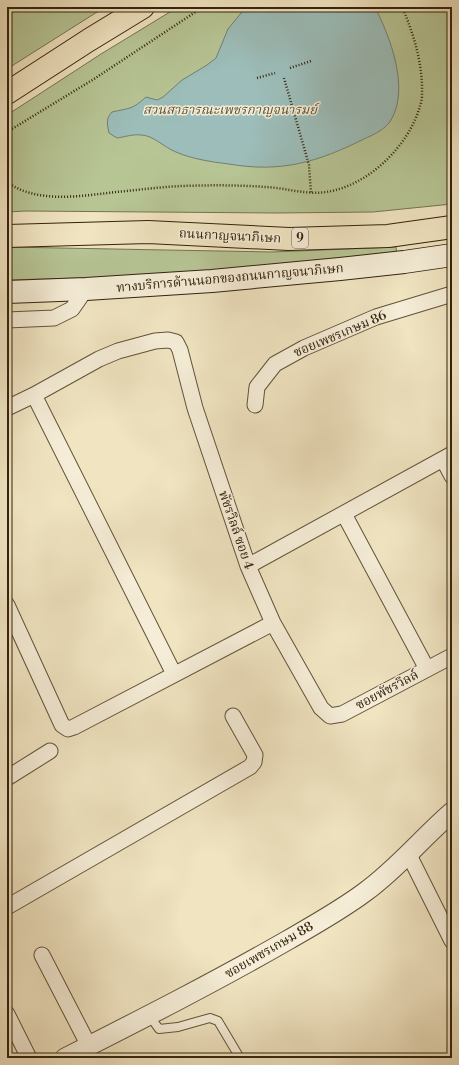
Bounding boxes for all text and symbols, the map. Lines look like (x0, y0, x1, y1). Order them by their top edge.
park label: สวนสาธารณะเพชรกาญจนารมย์ (143, 102, 320, 118)
street label: ถนนกาญจนาภิเษก (178, 225, 282, 247)
road number: 9 (292, 228, 308, 248)
street label: ทางบริการด้านนอกของถนนกาญจนาภิเษก (116, 260, 344, 296)
street label: ซอยเพชรเกษม 86 (291, 307, 389, 361)
street label: พัชรวิลล์ ซอย 4 (215, 489, 257, 572)
street label: ซอยพัชรวิลล์ (353, 667, 421, 713)
street label: ซอยเพชรเกษม 88 (222, 918, 316, 982)

